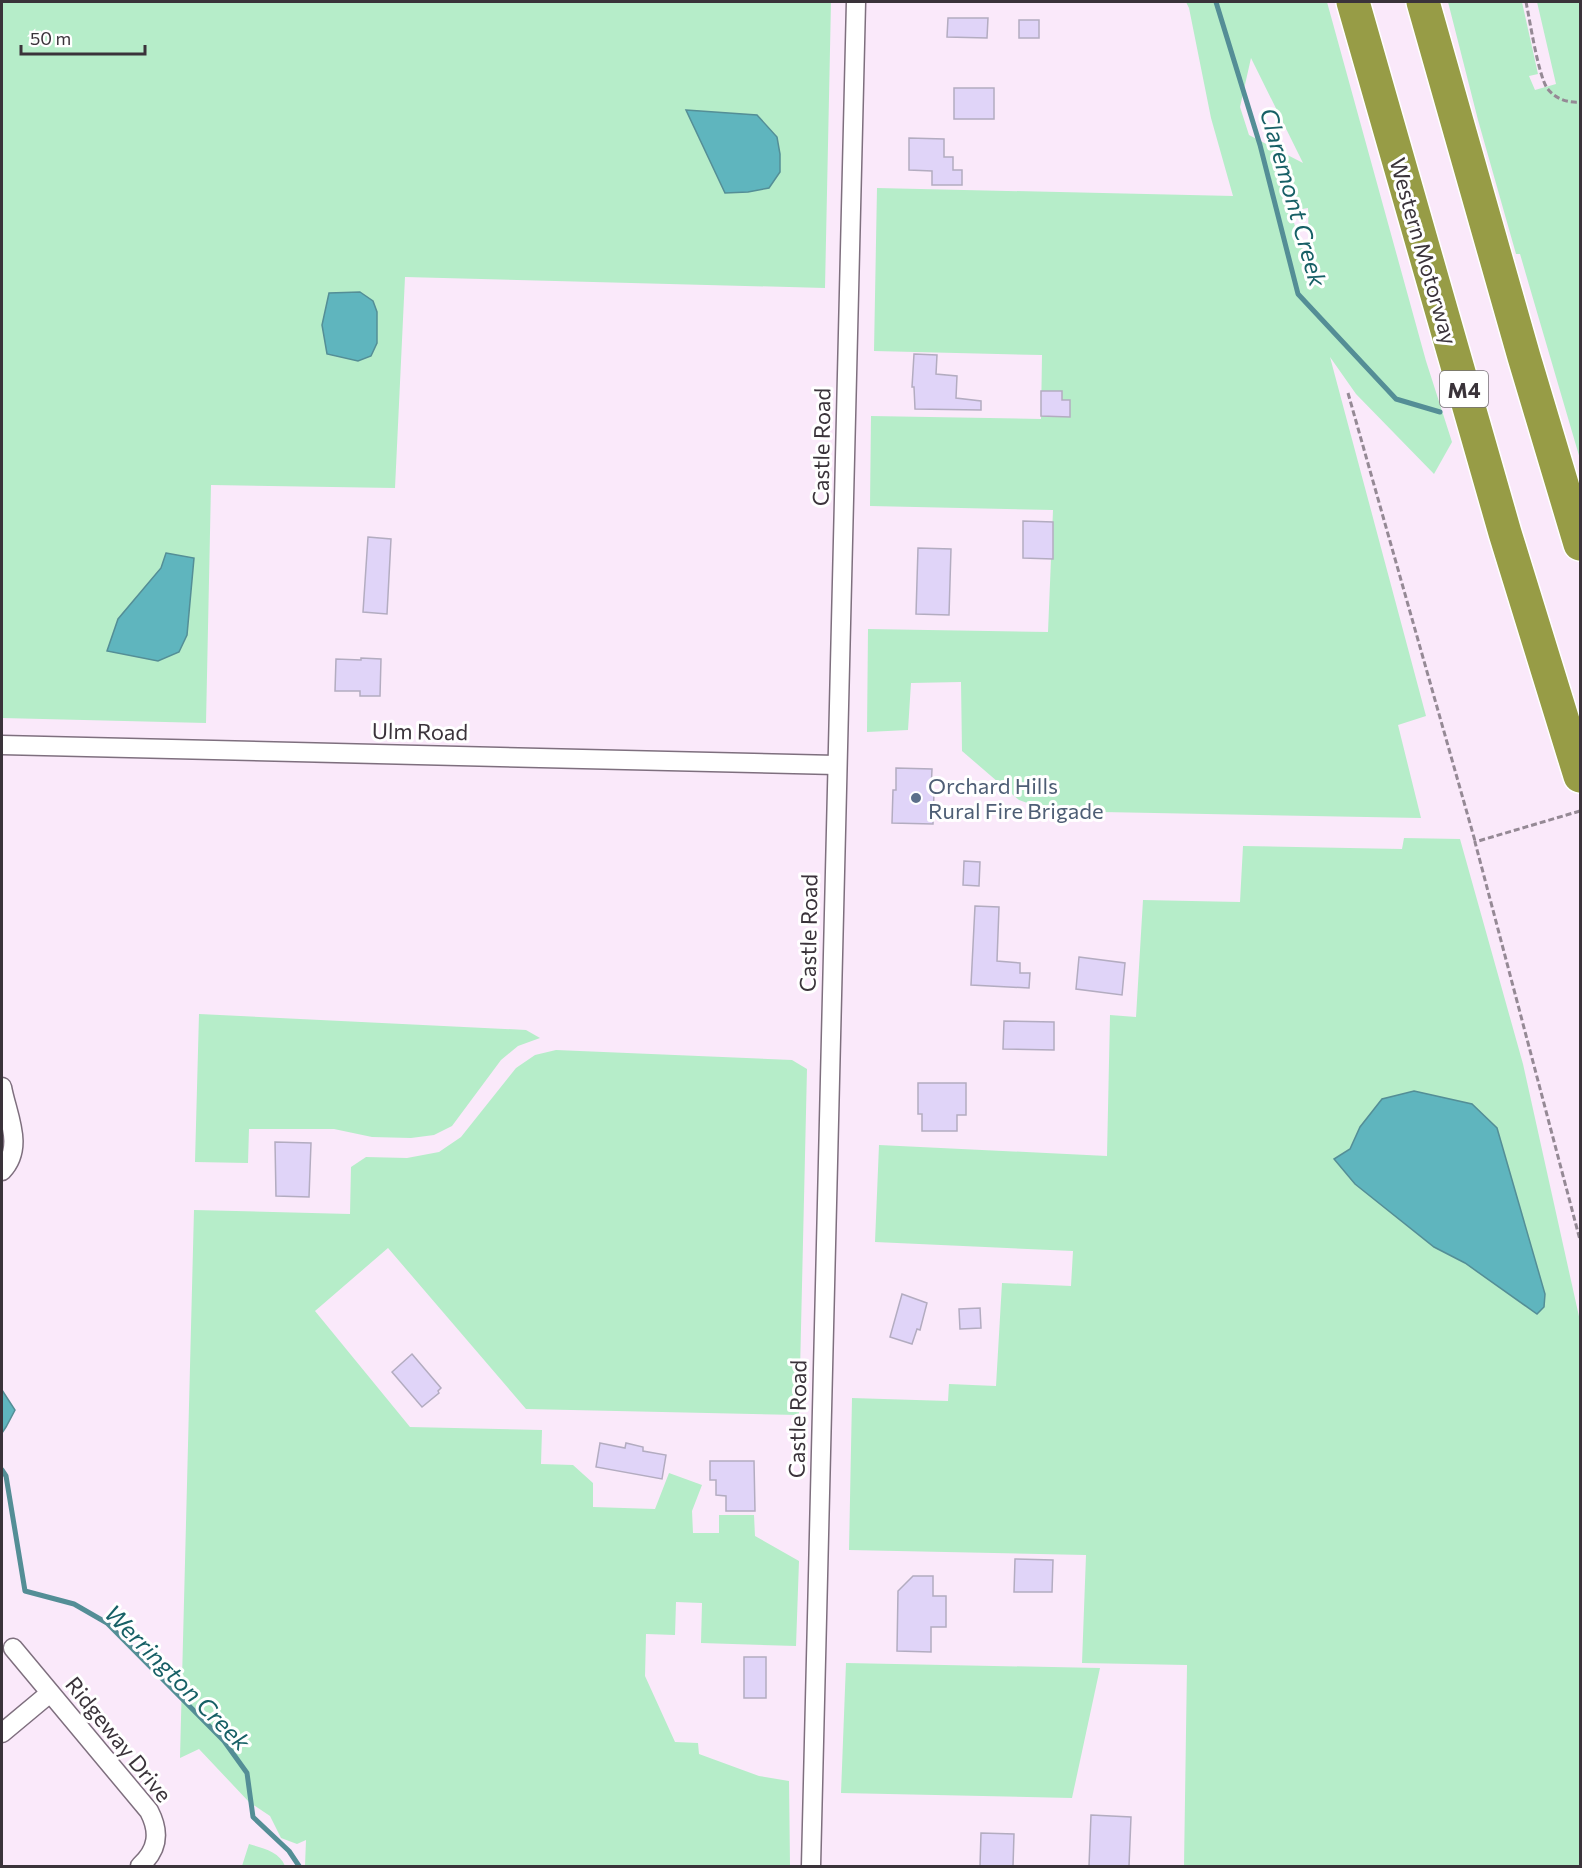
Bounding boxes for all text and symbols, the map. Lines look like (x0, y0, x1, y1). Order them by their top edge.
scale bar (21, 18, 146, 56)
text: 50 m (30, 27, 71, 49)
water label: Claremont Creek (1255, 104, 1334, 291)
street label: Western Motorway (1384, 154, 1464, 348)
road number: M4 (1440, 371, 1488, 407)
street label: Castle Road (806, 388, 836, 506)
street label: Ulm Road (372, 717, 468, 745)
place label: Orchard Hills Rural Fire Brigade (928, 772, 1104, 824)
marker: Orchard Hills Rural Fire Brigade (909, 791, 923, 805)
street label: Castle Road (793, 874, 823, 992)
street label: Castle Road (782, 1360, 812, 1478)
water label: Werrington Creek (99, 1598, 258, 1757)
street label: Ridgeway Drive (60, 1671, 178, 1807)

